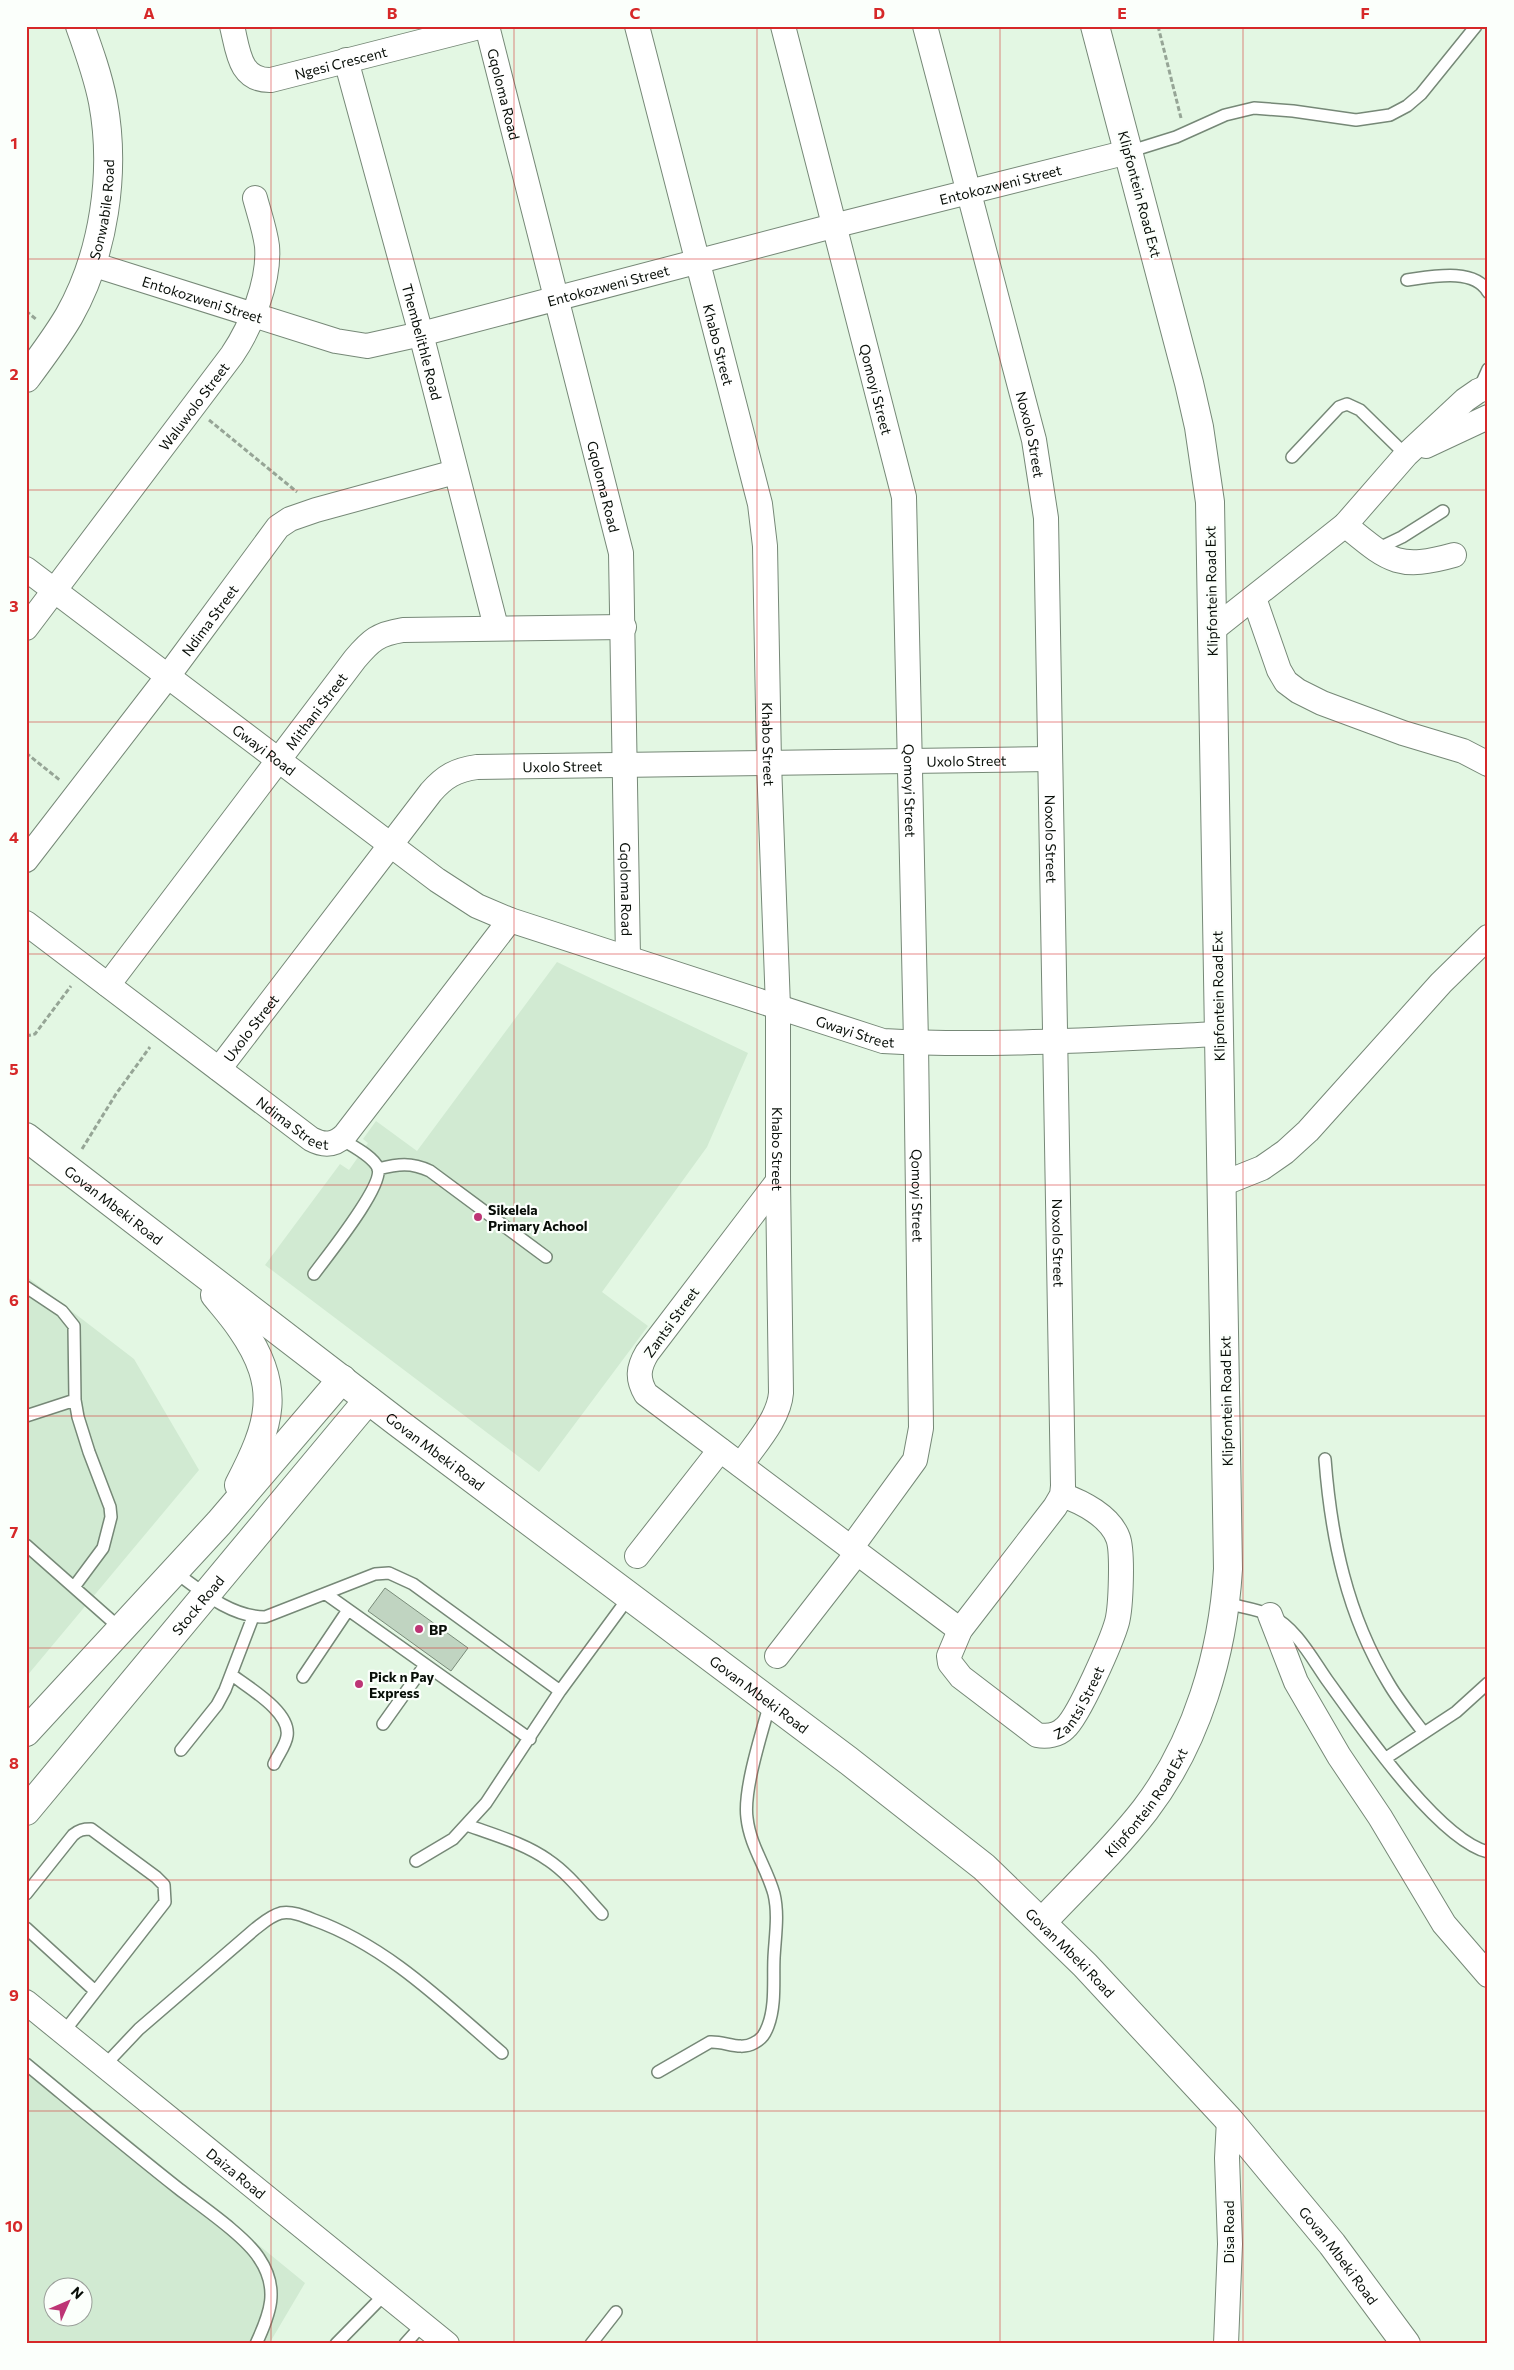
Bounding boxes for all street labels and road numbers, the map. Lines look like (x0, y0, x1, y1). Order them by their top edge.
street label: Ngesi Crescent (293, 42, 389, 82)
street label: Gqoloma Road (484, 46, 524, 141)
street label: Klipfontein Road Ext (1115, 129, 1165, 259)
street label: Sonwabile Road (85, 159, 117, 262)
street label: Entokozweni Street (937, 160, 1063, 208)
street label: Entokozweni Street (545, 261, 671, 309)
street label: Entokozweni Street (140, 272, 265, 326)
street label: Thembelithle Road (399, 282, 446, 402)
street label: Khabo Street (700, 302, 738, 388)
street label: Qomoyi Street (856, 342, 896, 437)
street label: Waluwolo Street (155, 359, 232, 453)
street label: Noxolo Street (1013, 389, 1048, 479)
street label: Gqoloma Road (584, 439, 624, 534)
street label: Klipfontein Road Ext (1201, 525, 1221, 656)
street label: Ndima Street (178, 581, 241, 659)
street label: Mithani Street (281, 669, 350, 753)
street label: Khabo Street (759, 702, 778, 787)
street label: Gwayi Road (230, 720, 299, 779)
street label: Qomoyi Street (901, 744, 920, 838)
street label: Uxolo Street (926, 751, 1007, 769)
street label: Uxolo Street (522, 757, 603, 775)
street label: Noxolo Street (1042, 795, 1061, 884)
street label: Gqoloma Road (618, 842, 636, 936)
street label: Klipfontein Road Ext (1208, 930, 1228, 1061)
street label: Uxolo Street (220, 991, 282, 1065)
street label: Gwayi Street (814, 1011, 895, 1050)
street label: Ndima Street (254, 1093, 329, 1152)
street label: Khabo Street (769, 1107, 787, 1191)
street label: Qomoyi Street (909, 1149, 927, 1243)
street label: Govan Mbeki Road (62, 1162, 166, 1248)
street label: Noxolo Street (1049, 1199, 1068, 1287)
street label: Zantsi Street (640, 1283, 702, 1360)
street label: Klipfontein Road Ext (1216, 1335, 1236, 1466)
street label: Govan Mbeki Road (383, 1408, 488, 1493)
street label: Stock Road (168, 1572, 227, 1638)
street label: Govan Mbeki Road (707, 1651, 812, 1736)
street label: Zantsi Street (1051, 1663, 1107, 1742)
street label: Klipfontein Road Ext (1101, 1745, 1190, 1860)
street label: Govan Mbeki Road (1023, 1904, 1119, 2000)
street label: Daiza Road (203, 2144, 269, 2202)
street label: Disa Road (1220, 2201, 1237, 2263)
street label: Govan Mbeki Road (1296, 2203, 1382, 2307)

